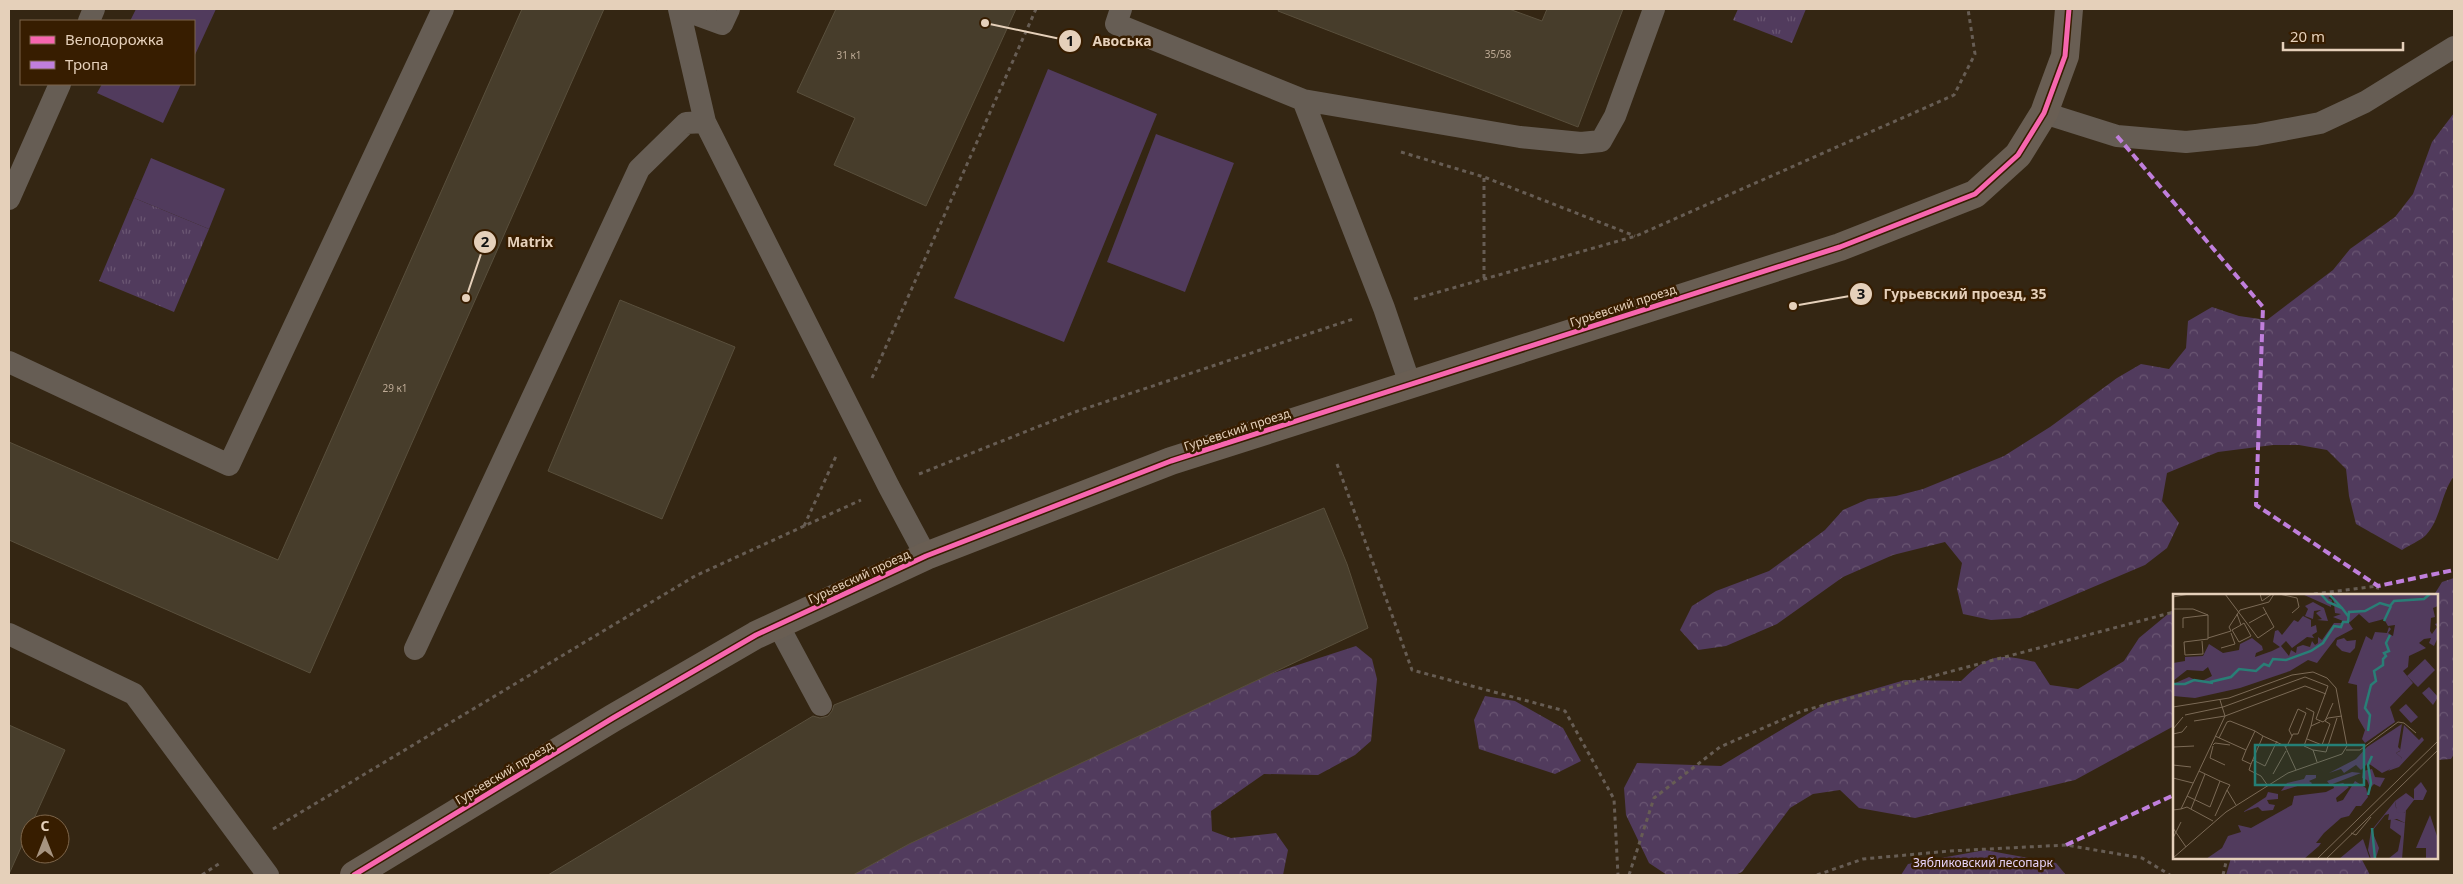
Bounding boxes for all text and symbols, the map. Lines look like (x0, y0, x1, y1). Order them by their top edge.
legend (20, 20, 195, 85)
scale bar (2283, 20, 2403, 52)
callout: Авоська (1057, 26, 1161, 55)
text: 20 m (2290, 26, 2325, 46)
text: Велодорожка (65, 29, 164, 49)
text: 1 (1066, 30, 1074, 50)
text: Авоська (1092, 31, 1152, 50)
house number: 35/58 (1485, 47, 1512, 61)
house number: 31 к1 (836, 48, 862, 62)
text: Тропа (65, 54, 108, 74)
callout: Matrix (472, 228, 564, 257)
text: 2 (481, 231, 490, 251)
text: Matrix (507, 232, 554, 251)
callout: Гурьевский проезд, 35 (1849, 279, 2057, 308)
street label: Гурьевский проезд (1567, 280, 1679, 331)
text: 3 (1857, 283, 1865, 303)
text: Гурьевский проезд, 35 (1884, 284, 2046, 303)
house number: 29 к1 (382, 381, 408, 395)
street label: Гурьевский проезд (1181, 404, 1293, 455)
street label: Гурьевский проезд (805, 545, 913, 608)
inset map (2173, 594, 2438, 859)
street label: Гурьевский проезд (452, 736, 556, 808)
north arrow (20, 814, 70, 864)
text: С (40, 816, 50, 835)
park label: Зябликовский лесопарк (1913, 854, 2054, 871)

